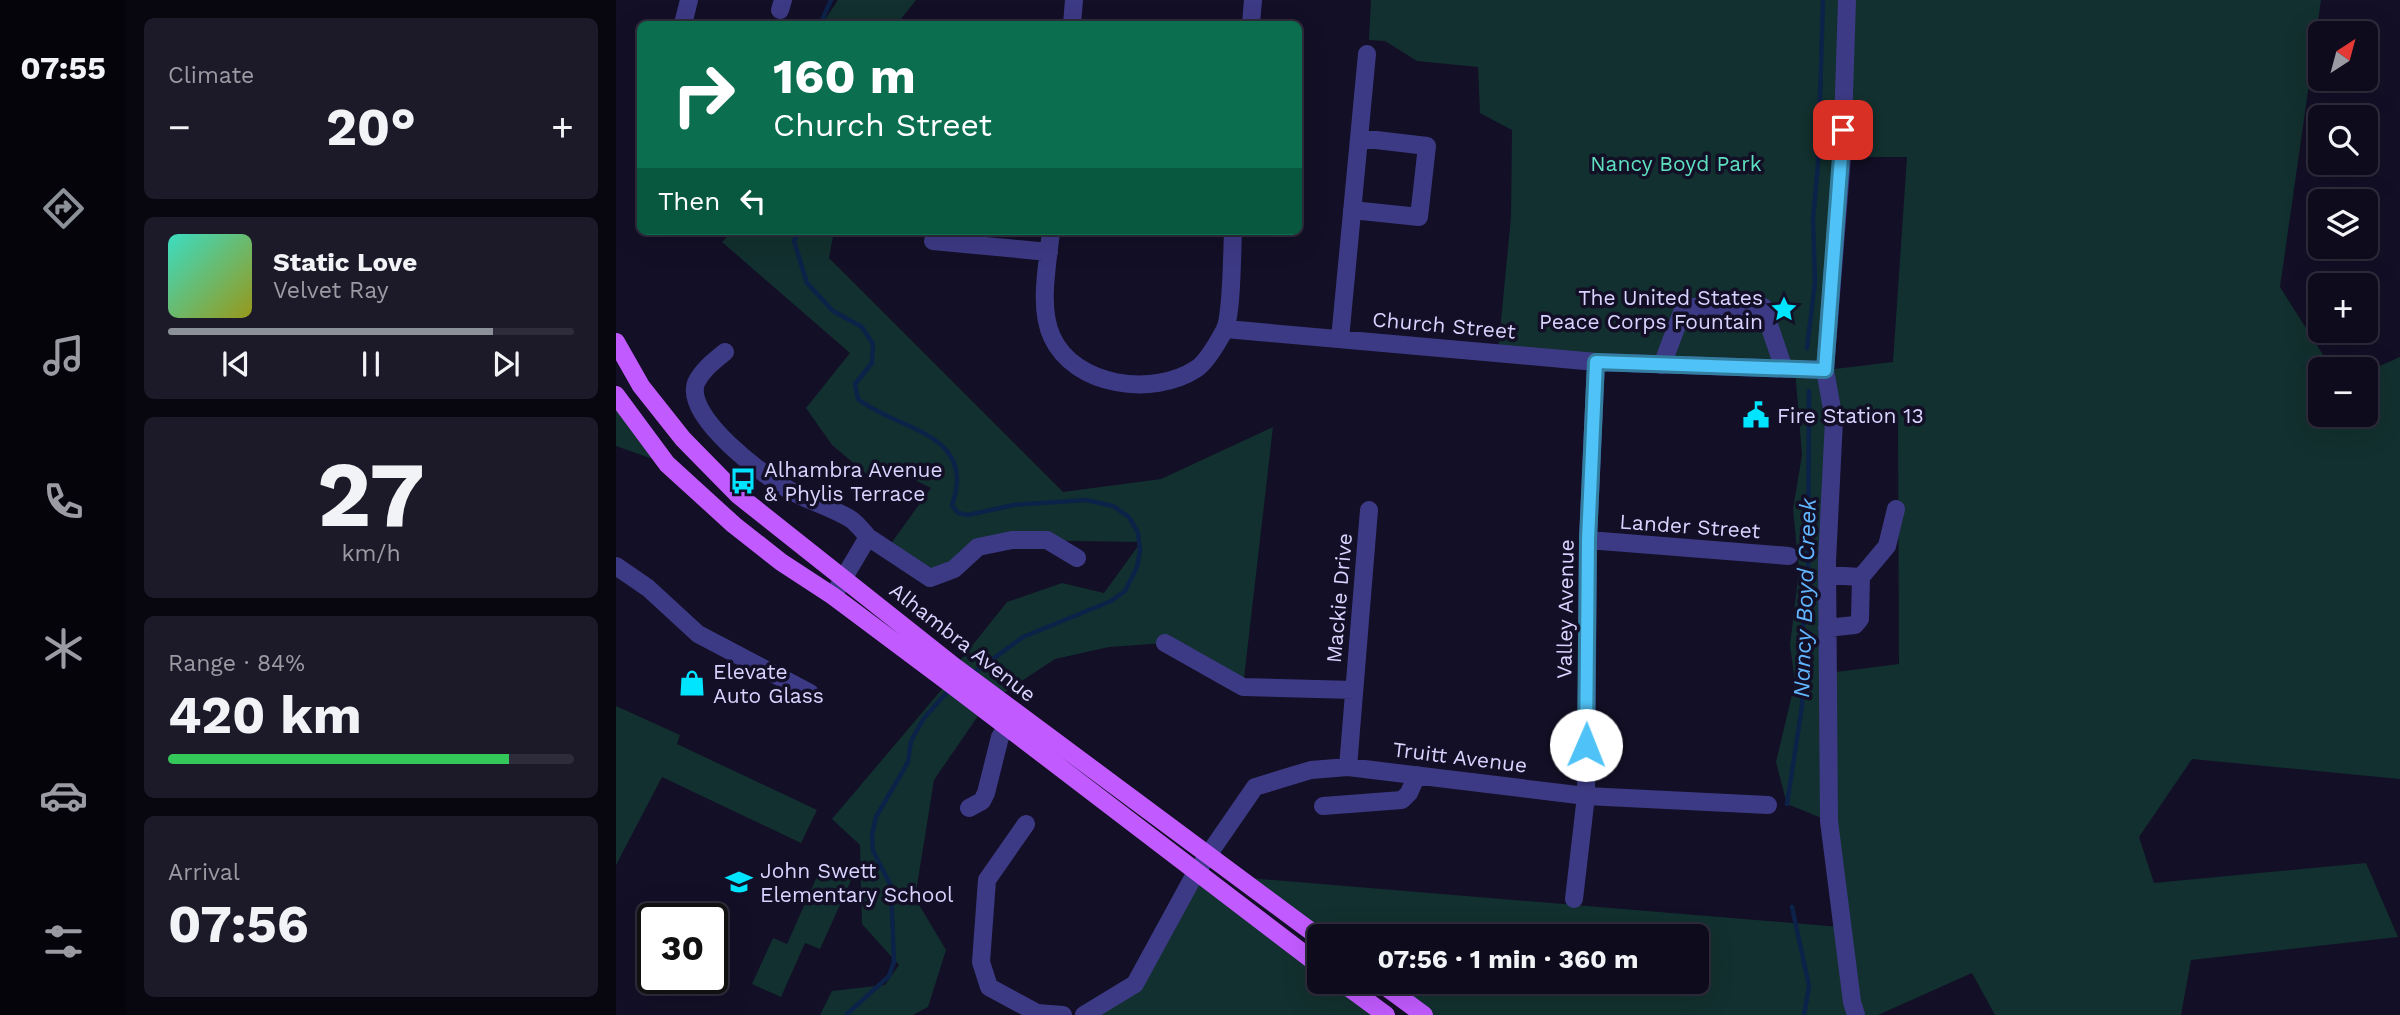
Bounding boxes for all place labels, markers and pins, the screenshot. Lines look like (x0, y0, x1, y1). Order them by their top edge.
pin (1813, 100, 1873, 160)
place label: The United States Peace Corps Fountain (1539, 285, 1763, 334)
place icon: The United States Peace Corps Fountain (1769, 294, 1799, 324)
public building icon: Fire Station 13 (1741, 400, 1771, 430)
place label: Fire Station 13 (1777, 403, 1924, 428)
place label: Alhambra Avenue & Phylis Terrace (764, 457, 943, 506)
bus stop icon: Alhambra Avenue & Phylis Terrace (728, 466, 758, 496)
place label: Elevate Auto Glass (713, 659, 824, 708)
shop icon: Elevate Auto Glass (677, 668, 707, 698)
place label: John Swett Elementary School (760, 858, 954, 907)
school or university icon: John Swett Elementary School (724, 867, 754, 897)

